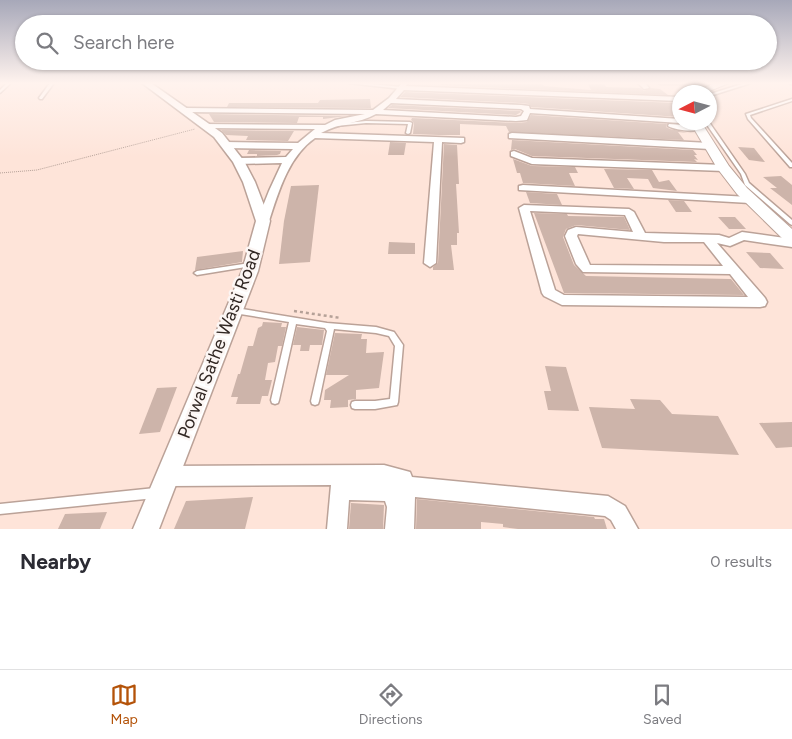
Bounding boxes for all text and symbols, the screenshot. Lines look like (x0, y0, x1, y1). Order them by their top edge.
search box (15, 15, 777, 70)
icon: search (33, 29, 61, 57)
text: Search here (73, 31, 175, 54)
north arrow (672, 85, 717, 130)
street label: Porwal Sathe Wasti Road (173, 246, 265, 442)
text: Nearby (20, 549, 91, 574)
text: 0 results (710, 552, 772, 571)
tab: Map (110, 681, 138, 728)
tab: Directions (359, 681, 423, 728)
tab: Saved (643, 681, 682, 728)

